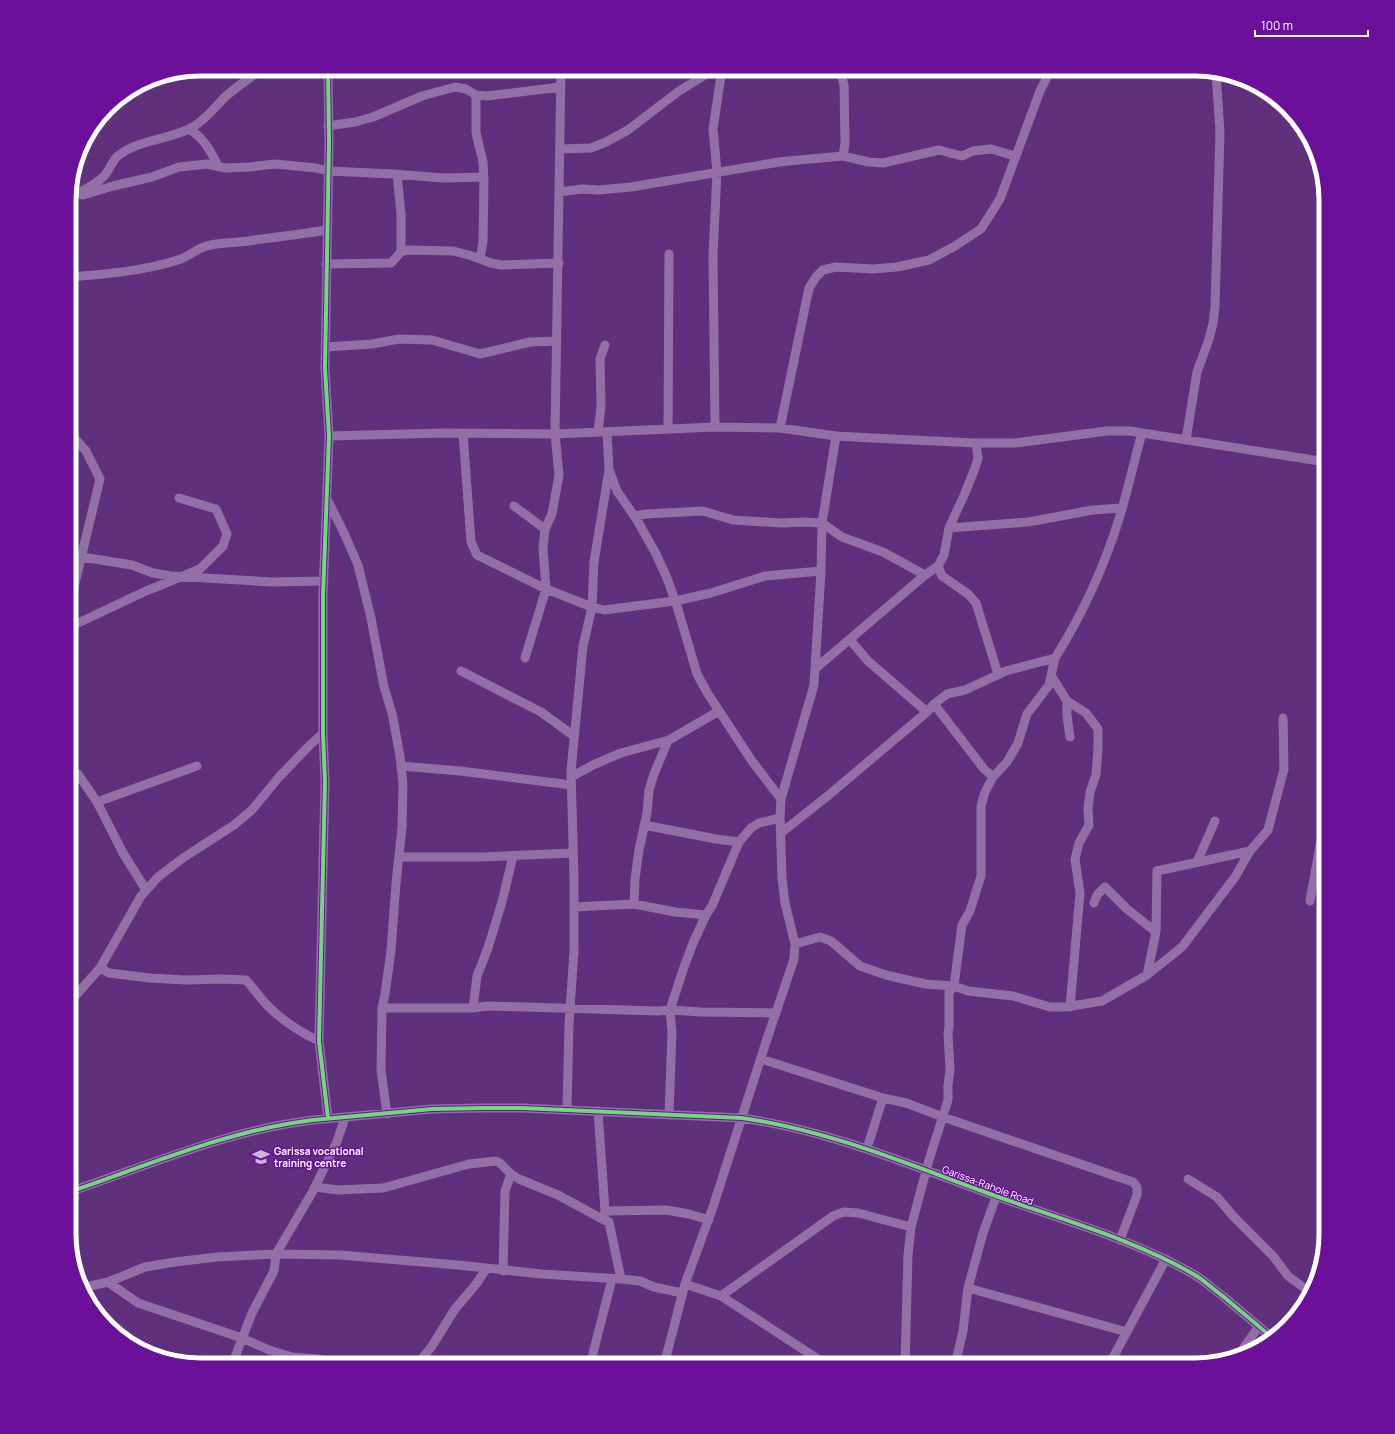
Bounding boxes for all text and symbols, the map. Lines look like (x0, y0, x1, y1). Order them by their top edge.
scale bar (1255, 12, 1368, 38)
text: 100 m (1261, 17, 1293, 34)
place label: Garissa vocational training centre (274, 1144, 364, 1170)
school or university icon: Garissa vocational training centre (251, 1147, 271, 1167)
street label: Garissa-Rahole Road (940, 1162, 1036, 1208)

